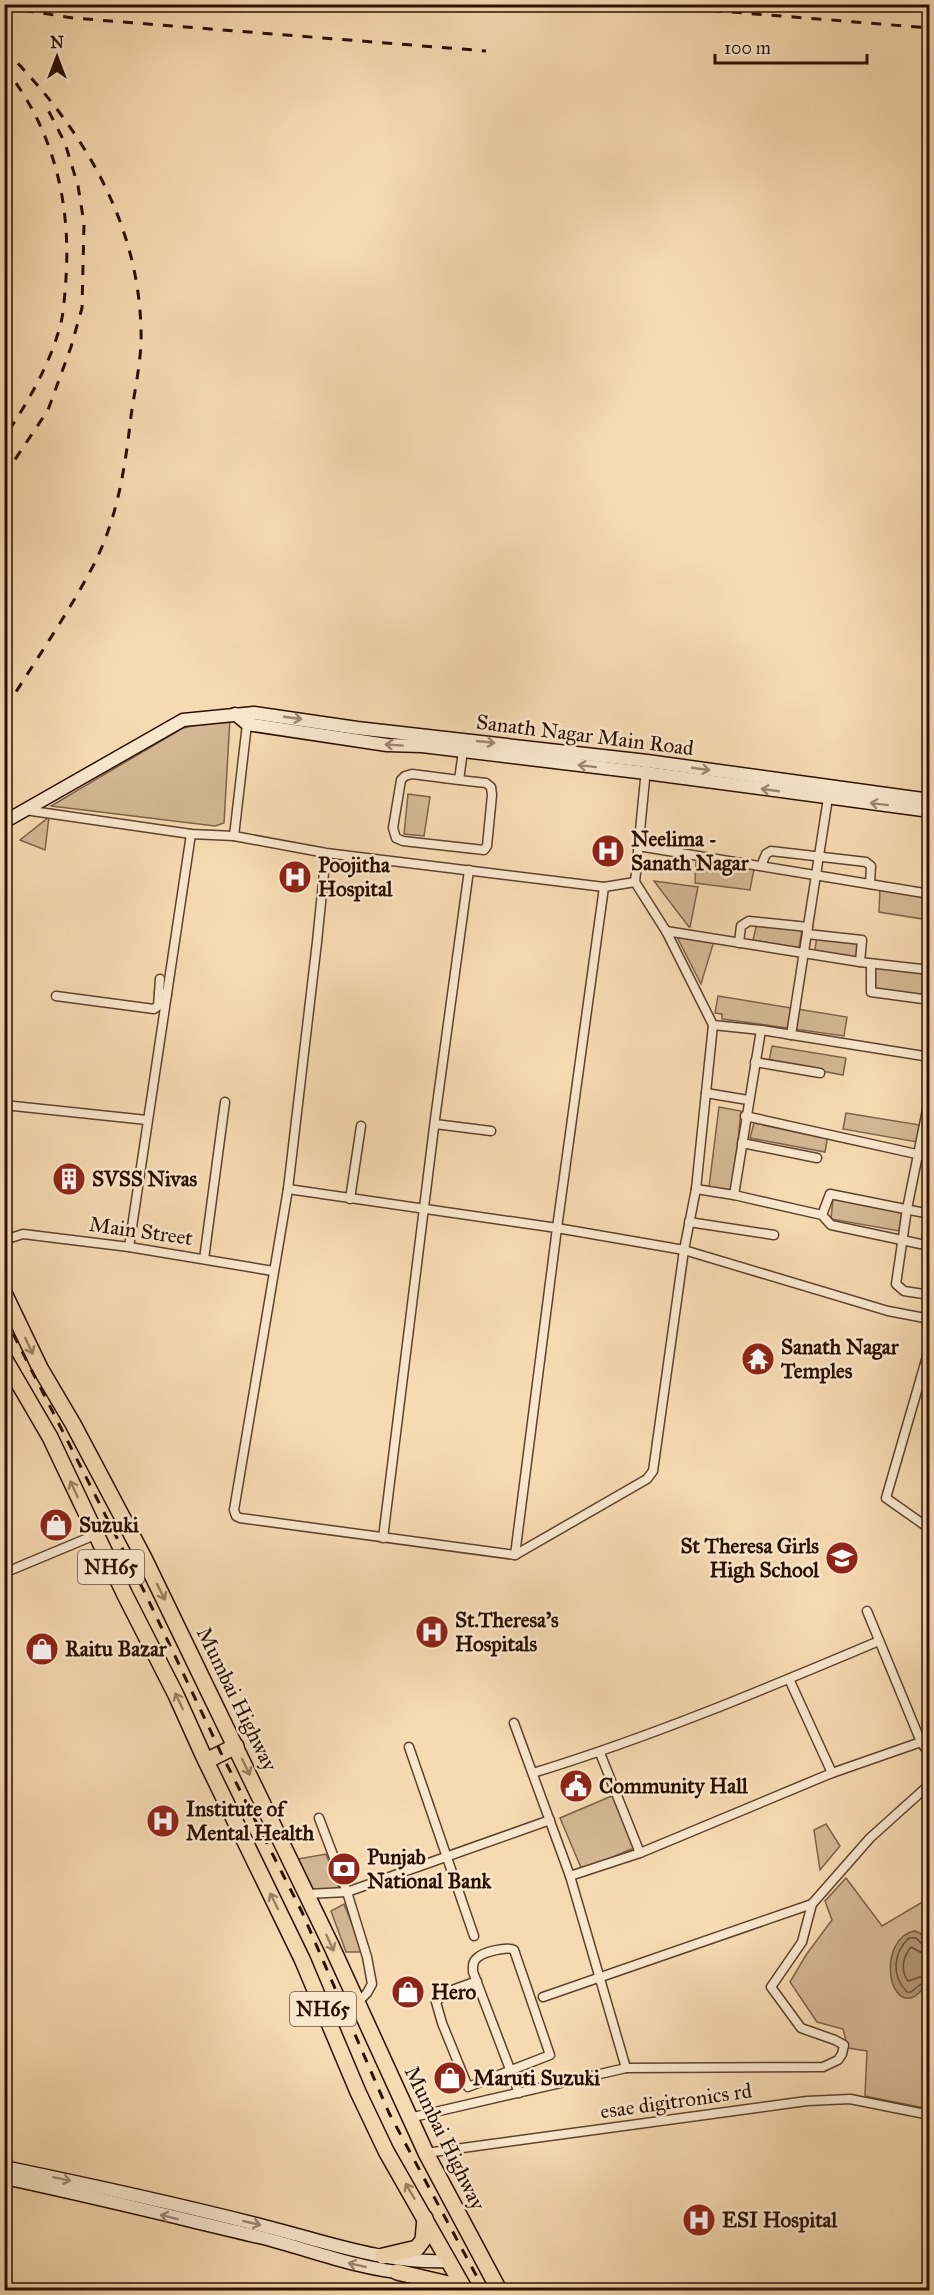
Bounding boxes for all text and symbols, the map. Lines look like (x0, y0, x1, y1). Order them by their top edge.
north arrow (27, 27, 87, 87)
scale bar (715, 27, 866, 65)
text: N (50, 33, 64, 52)
text: 100 m (724, 37, 771, 59)
street label: Sanath Nagar Main Road (475, 709, 696, 761)
one-way arrow (282, 713, 302, 724)
one-way arrow (476, 737, 496, 748)
one-way arrow (384, 739, 404, 750)
one-way arrow (578, 760, 598, 771)
one-way arrow (690, 763, 710, 774)
one-way arrow (761, 784, 781, 795)
one-way arrow (869, 798, 889, 809)
place label: Neelima - Sanath Nagar (631, 826, 750, 876)
hospital icon: Neelima - Sanath Nagar (590, 833, 626, 869)
place label: Poojitha Hospital (318, 852, 394, 902)
hospital icon: Poojitha Hospital (277, 859, 313, 895)
building icon: SVSS Nivas (51, 1161, 87, 1197)
place label: SVSS Nivas (92, 1166, 198, 1192)
street label: Main Street (88, 1211, 195, 1251)
place label: Sanath Nagar Temples (780, 1334, 900, 1384)
one-way arrow (24, 1337, 36, 1355)
temple icon: Sanath Nagar Temples (740, 1341, 776, 1377)
one-way arrow (67, 1481, 79, 1499)
shop icon: Suzuki (38, 1507, 74, 1543)
place label: Suzuki (79, 1512, 139, 1538)
place label: St Theresa Girls High School (680, 1533, 820, 1583)
school or university icon: St Theresa Girls High School (824, 1540, 860, 1576)
road number: NH65 (78, 1550, 144, 1584)
one-way arrow (156, 1582, 167, 1600)
place label: St.Theresa's Hospitals (455, 1607, 559, 1657)
hospital icon: St.Theresa's Hospitals (414, 1614, 450, 1650)
street label: Mumbai Highway (191, 1623, 284, 1776)
shop icon: Raitu Bazar (24, 1631, 60, 1667)
place label: Raitu Bazar (65, 1636, 168, 1662)
one-way arrow (173, 1693, 184, 1711)
one-way arrow (241, 1758, 253, 1776)
public building icon: Community Hall (558, 1768, 594, 1804)
place label: Community Hall (599, 1773, 749, 1799)
place label: Institute of Mental Health (186, 1796, 315, 1846)
hospital icon: Institute of Mental Health (145, 1803, 181, 1839)
place label: Punjab National Bank (367, 1844, 493, 1894)
bank icon: Punjab National Bank (326, 1851, 362, 1887)
one-way arrow (268, 1892, 279, 1910)
one-way arrow (325, 1934, 336, 1952)
shop icon: Hero (390, 1974, 426, 2010)
place label: Hero (431, 1979, 476, 2005)
road number: NH65 (290, 1992, 356, 2026)
shop icon: Maruti Suzuki (432, 2060, 468, 2096)
street label: Mumbai Highway (399, 2062, 492, 2215)
place label: Maruti Suzuki (473, 2065, 600, 2091)
street label: esae digitronics rd (599, 2077, 754, 2124)
one-way arrow (51, 2174, 71, 2185)
one-way arrow (403, 2183, 415, 2200)
hospital icon: ESI Hospital (681, 2202, 717, 2238)
place label: ESI Hospital (722, 2207, 838, 2233)
one-way arrow (159, 2210, 178, 2222)
one-way arrow (242, 2218, 261, 2230)
one-way arrow (348, 2259, 368, 2270)

